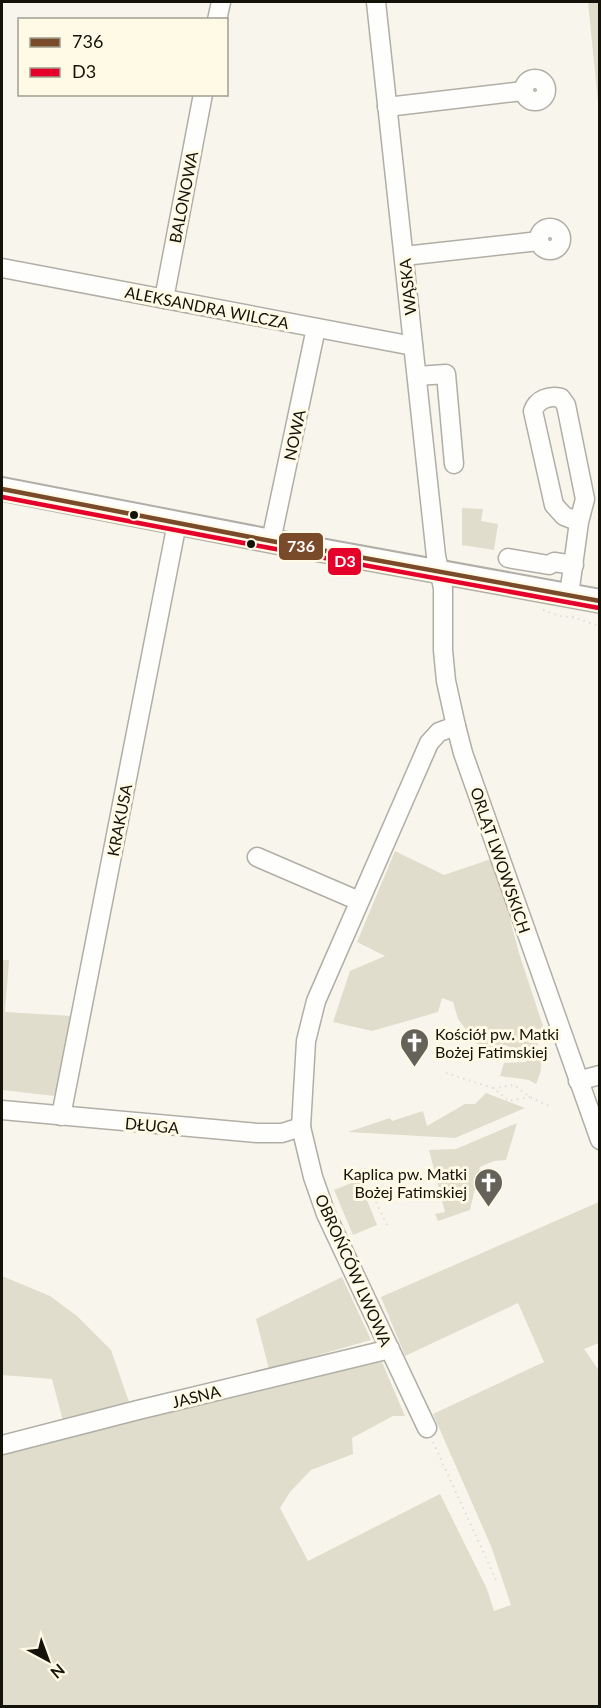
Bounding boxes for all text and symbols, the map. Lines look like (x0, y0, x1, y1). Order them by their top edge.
legend (18, 18, 228, 96)
text: 736 (72, 30, 103, 52)
text: D3 (72, 60, 96, 82)
street label: BALONOWA (165, 149, 201, 244)
street label: WĄSKA (395, 258, 419, 316)
street label: ALEKSANDRA WILCZA (123, 282, 291, 332)
street label: NOWA (279, 408, 309, 462)
unlabelled marker (128, 509, 140, 521)
line badge: 736 (278, 532, 324, 561)
text: 736 (287, 536, 315, 555)
unlabelled marker (245, 538, 257, 550)
line badge: D3 (327, 547, 362, 576)
text: D3 (334, 551, 356, 570)
street label: KRAKUSA (103, 782, 135, 858)
street label: ORLĄT LWOWSKICH (467, 784, 535, 936)
place label: Kościół pw. Matki Bożej Fatimskiej (435, 1024, 559, 1061)
church icon: Kościół pw. Matki Bożej Fatimskiej (398, 1026, 430, 1068)
street label: DŁUGA (124, 1113, 180, 1137)
place label: Kaplica pw. Matki Bożej Fatimskiej (343, 1164, 467, 1201)
church icon: Kaplica pw. Matki Bożej Fatimskiej (472, 1166, 504, 1208)
street label: OBROŃCÓW LWOWA (312, 1191, 396, 1349)
street label: JASNA (170, 1381, 222, 1411)
north arrow (18, 1630, 78, 1690)
text: N (47, 1660, 69, 1683)

